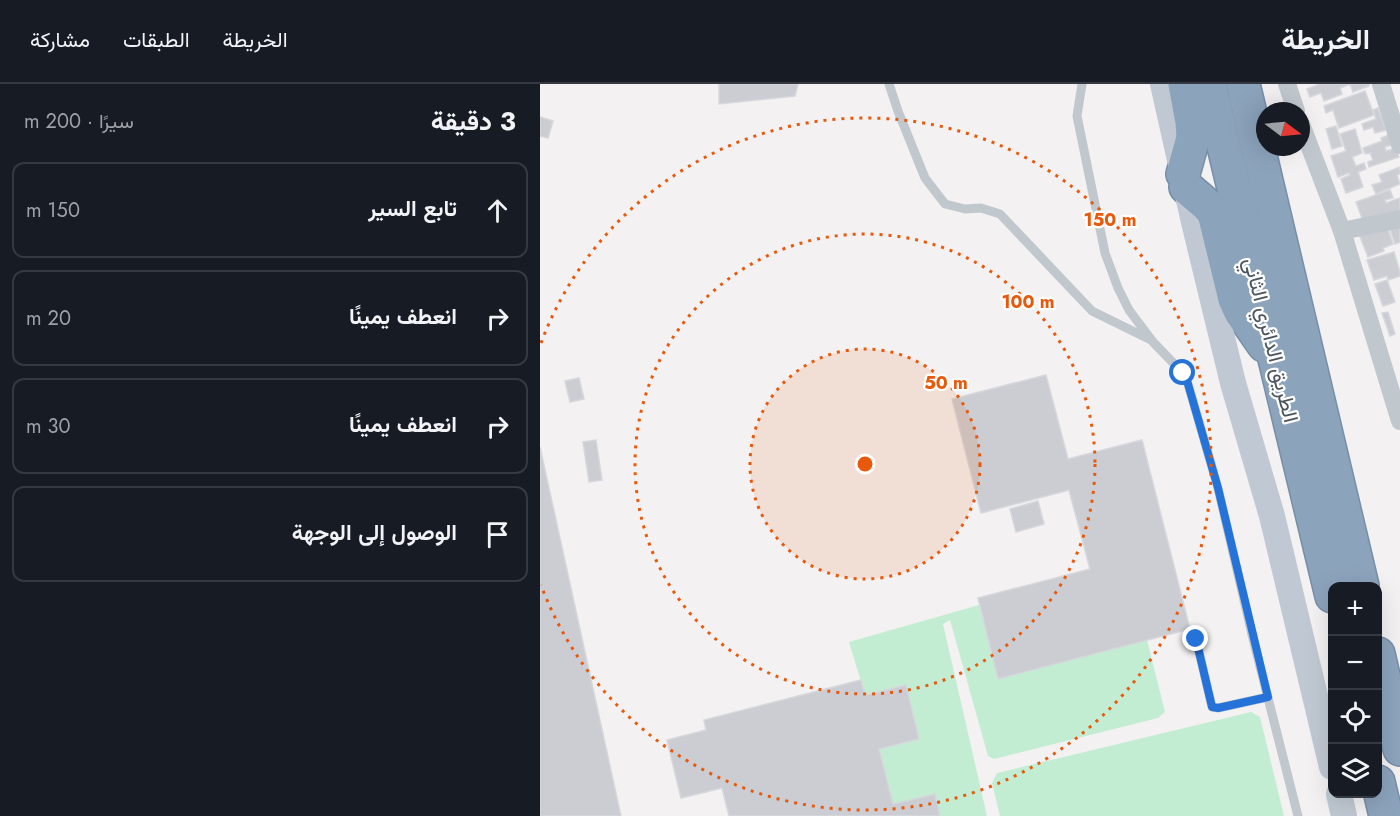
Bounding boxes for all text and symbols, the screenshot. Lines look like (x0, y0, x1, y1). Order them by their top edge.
text: الخريطة (1281, 19, 1370, 60)
text: مشاركة (30, 25, 90, 55)
text: الطبقات (123, 25, 190, 55)
text: الخريطة (223, 25, 288, 55)
text: 3 دقيقة (431, 102, 516, 140)
north arrow (1256, 102, 1310, 156)
text: سيرًا · 200 m (24, 107, 134, 136)
text: تابع السير (368, 192, 457, 224)
icon: ahead (481, 194, 514, 227)
text: 150 m (26, 196, 80, 225)
text: 150 m (1084, 207, 1136, 233)
street label: الطريق الدائري الثاني (1234, 254, 1306, 426)
text: 100 m (1001, 289, 1055, 315)
text: انعطف يمينًا (349, 300, 457, 332)
icon: right (481, 302, 514, 335)
text: 20 m (26, 304, 71, 333)
route start (1169, 359, 1195, 385)
text: 50 m (924, 370, 968, 396)
text: انعطف يمينًا (349, 408, 457, 440)
icon: right (481, 410, 514, 443)
text: 30 m (26, 412, 71, 441)
centre of rings (855, 454, 875, 474)
text: الوصول إلى الوجهة (292, 516, 457, 548)
icon: arrive (481, 518, 514, 551)
map controls (1328, 582, 1382, 798)
button: + (1328, 582, 1382, 636)
route end (1182, 625, 1208, 651)
button: − (1328, 636, 1382, 690)
button: locate (1328, 690, 1382, 744)
button: layers (1328, 744, 1382, 798)

